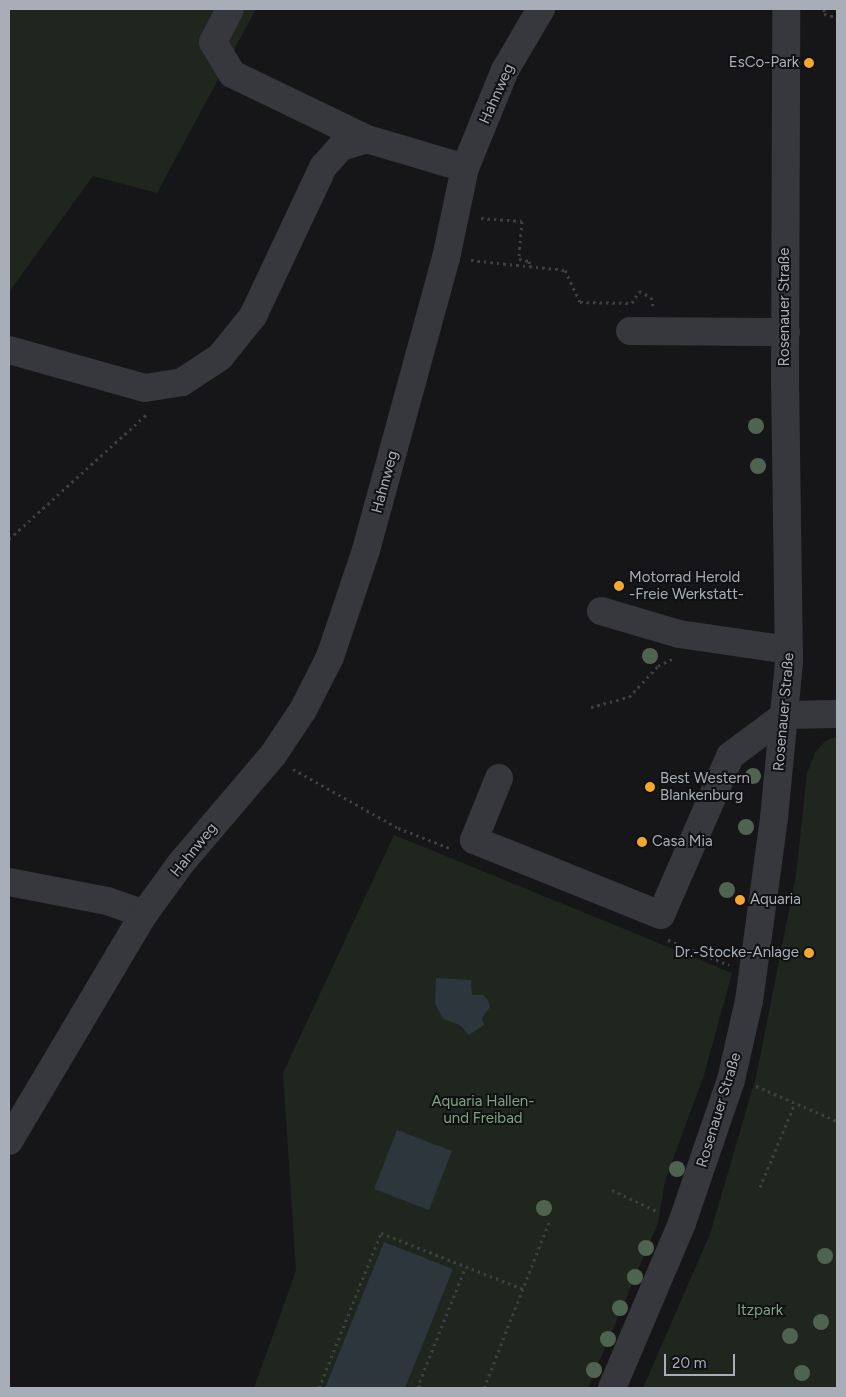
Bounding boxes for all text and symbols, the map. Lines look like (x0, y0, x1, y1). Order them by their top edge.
place label: EsCo-Park (729, 54, 799, 72)
marker: EsCo-Park (803, 57, 815, 69)
street label: Hahnweg (476, 61, 518, 127)
street label: Rosenauer Straße (776, 248, 794, 366)
street label: Hahnweg (368, 449, 402, 515)
place label: Motorrad Herold -Freie Werkstatt- (629, 568, 744, 603)
marker: Motorrad Herold -Freie Werkstatt- (613, 580, 625, 592)
street label: Rosenauer Straße (770, 652, 798, 772)
place label: Best Western Blankenburg (660, 769, 750, 804)
marker: Best Western Blankenburg (644, 781, 656, 793)
street label: Hahnweg (167, 819, 221, 881)
place label: Casa Mia (652, 833, 713, 851)
marker: Casa Mia (636, 836, 648, 848)
place label: Aquaria (750, 891, 801, 909)
marker: Aquaria (734, 894, 746, 906)
place label: Dr.-Stocke-Anlage (675, 944, 799, 962)
marker: Dr.-Stocke-Anlage (803, 947, 815, 959)
street label: Rosenauer Straße (693, 1051, 745, 1169)
park label: Aquaria Hallen- und Freibad (432, 1092, 534, 1127)
park label: Itzpark (737, 1302, 783, 1320)
scale bar (666, 1344, 737, 1376)
text: 20 m (672, 1354, 706, 1372)

